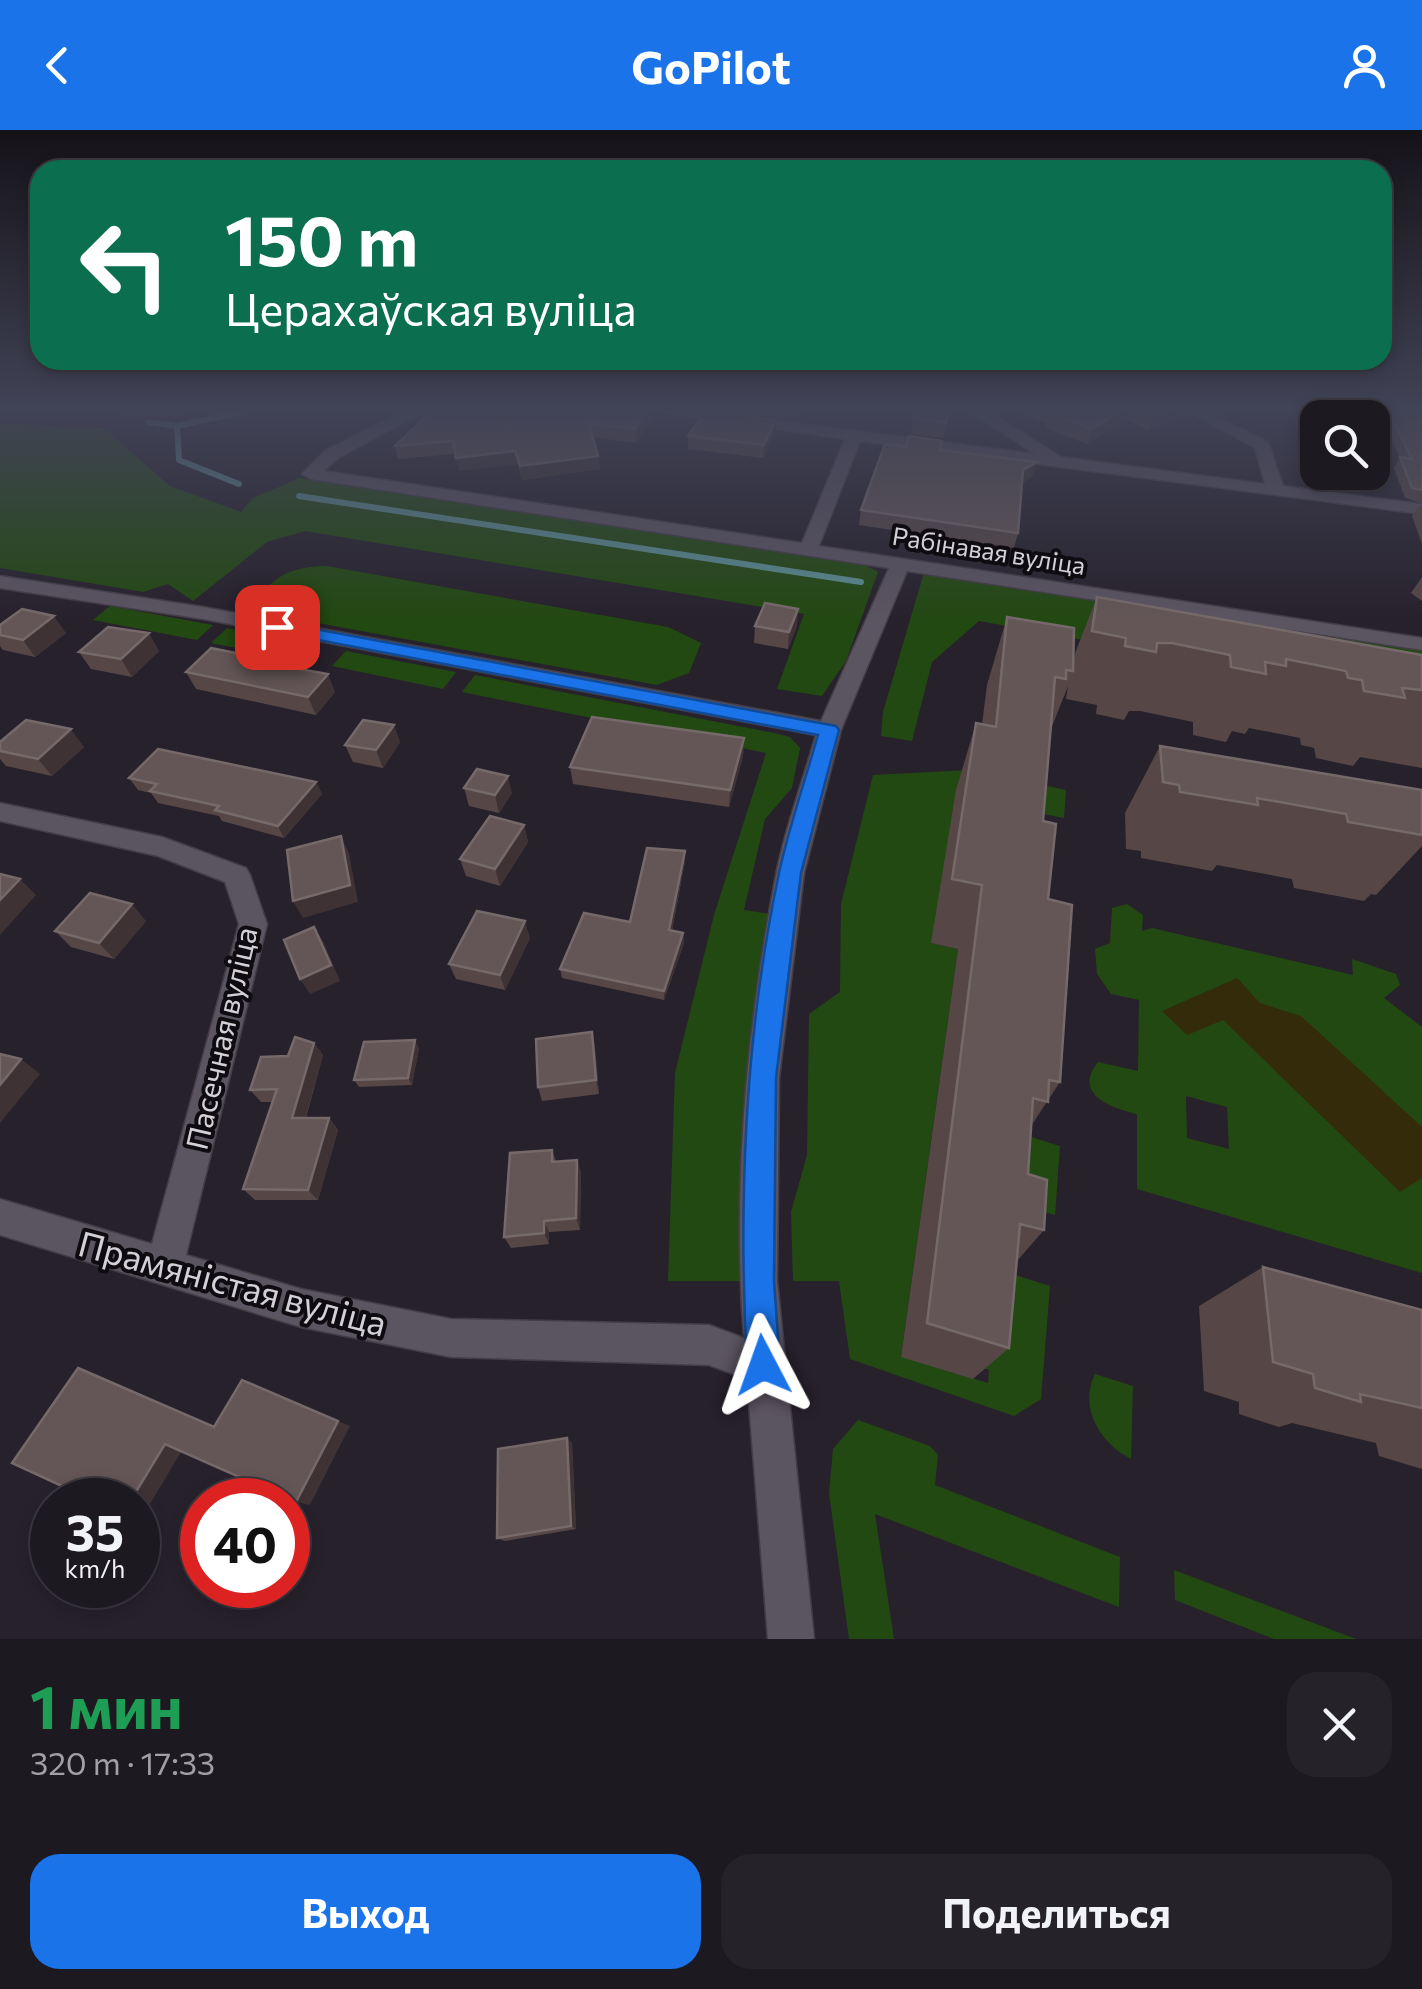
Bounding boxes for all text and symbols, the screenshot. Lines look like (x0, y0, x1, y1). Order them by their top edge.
icon: back (30, 38, 85, 93)
text: GoPilot (631, 38, 791, 93)
icon: person (1337, 38, 1392, 93)
text: 150 m (225, 195, 418, 280)
icon: left (60, 200, 190, 330)
text: Церахаўская вуліца (225, 280, 637, 335)
map controls (1300, 400, 1390, 490)
button: search (1300, 400, 1390, 490)
street label: Рабінавая вуліца (890, 520, 1088, 580)
pin (235, 585, 320, 670)
icon: arrive (250, 600, 305, 655)
street label: Пасечная вуліца (176, 923, 264, 1153)
street label: Прамяністая вуліца (74, 1220, 392, 1344)
position arrow (711, 1313, 815, 1417)
speed limit sign: 40 (180, 1478, 310, 1608)
text: 35 (66, 1500, 124, 1561)
text: km/h (65, 1553, 125, 1583)
text: 1 мин (30, 1668, 183, 1741)
button: close (1287, 1672, 1392, 1777)
text: 320 m · 17:33 (30, 1742, 215, 1782)
button: Выход (30, 1854, 701, 1969)
button: Поделиться (721, 1854, 1392, 1969)

